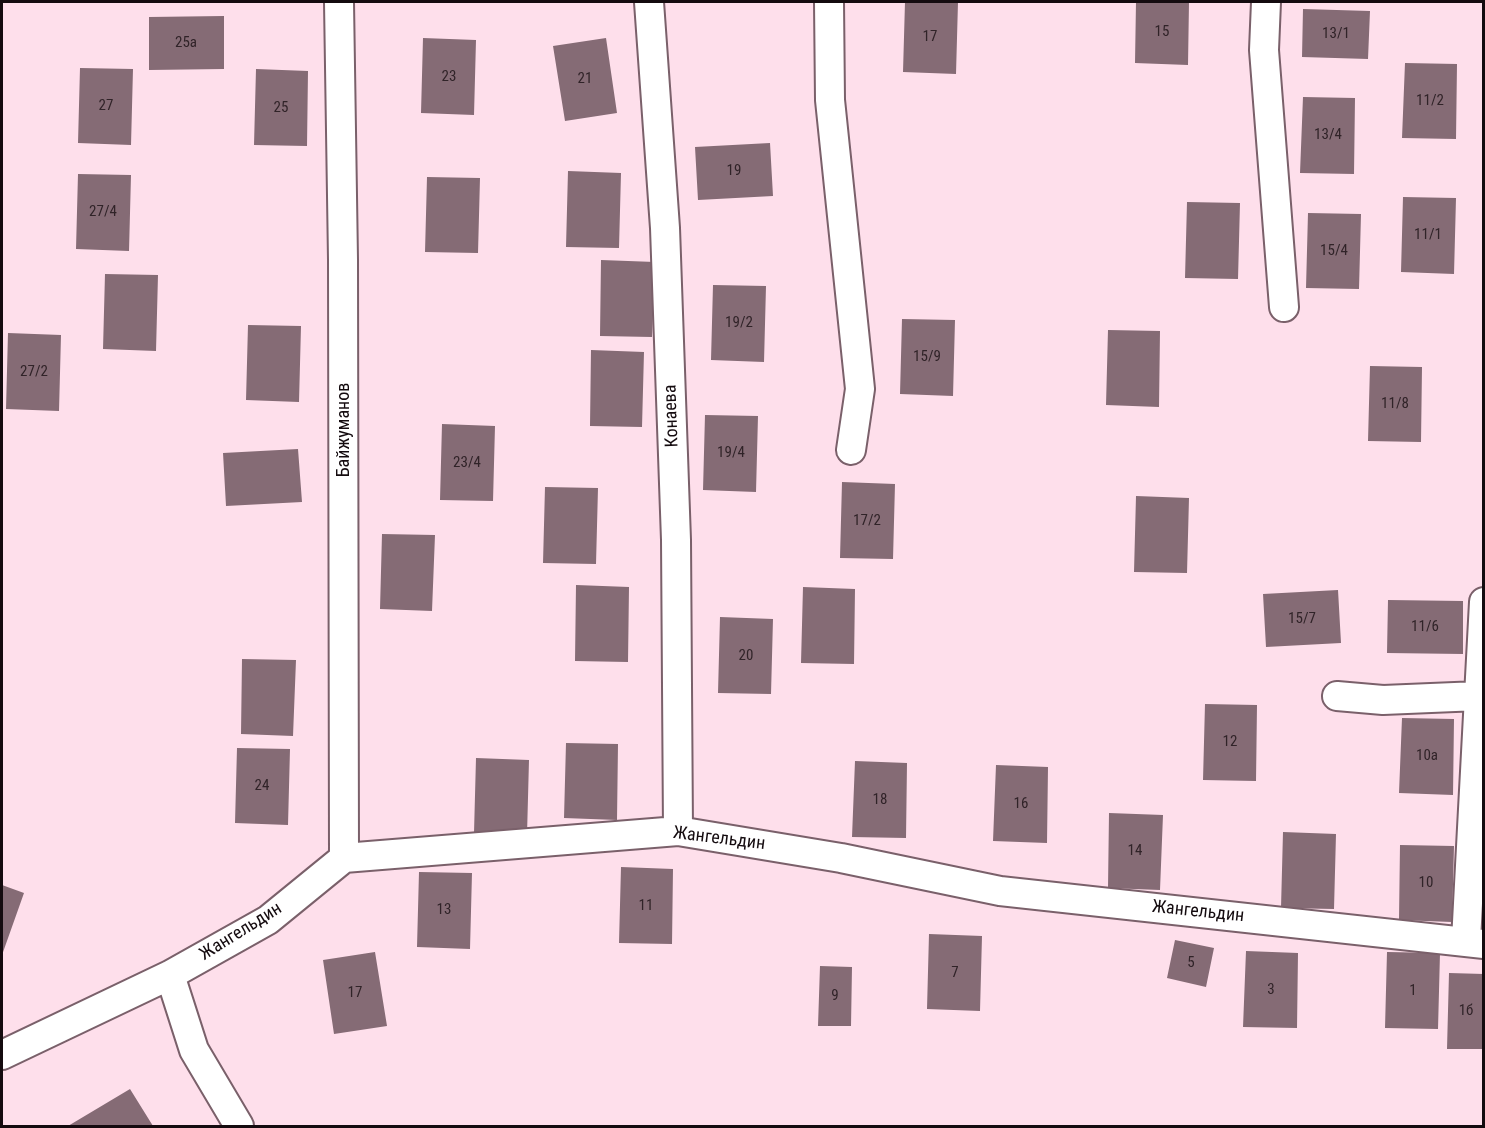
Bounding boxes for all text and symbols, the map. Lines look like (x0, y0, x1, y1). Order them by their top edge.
house number: 15 (1155, 23, 1169, 41)
house number: 13/1 (1322, 25, 1350, 43)
house number: 17 (923, 28, 937, 46)
house number: 25а (175, 34, 197, 52)
house number: 23 (442, 68, 456, 86)
house number: 21 (578, 70, 592, 88)
house number: 11/2 (1416, 92, 1444, 110)
house number: 27 (99, 97, 113, 115)
house number: 25 (274, 99, 288, 117)
house number: 13/4 (1314, 126, 1342, 144)
house number: 19 (727, 162, 741, 180)
house number: 27/4 (89, 203, 117, 221)
house number: 11/1 (1414, 226, 1442, 244)
house number: 15/4 (1320, 242, 1348, 260)
house number: 19/2 (725, 314, 753, 332)
house number: 15/9 (913, 348, 941, 366)
house number: 27/2 (20, 363, 48, 381)
street label: Байжуманов (333, 383, 355, 477)
street label: Конаева (660, 384, 684, 448)
house number: 11/8 (1381, 395, 1409, 413)
house number: 19/4 (717, 444, 745, 462)
house number: 23/4 (453, 454, 481, 472)
house number: 17/2 (853, 512, 881, 530)
house number: 15/7 (1288, 610, 1316, 628)
house number: 11/6 (1411, 618, 1439, 636)
house number: 20 (739, 647, 753, 665)
house number: 12 (1223, 733, 1237, 751)
house number: 10а (1416, 747, 1438, 765)
house number: 24 (255, 777, 269, 795)
house number: 18 (873, 791, 887, 809)
house number: 16 (1014, 795, 1028, 813)
street label: Жангельдин (672, 823, 766, 855)
house number: 14 (1128, 842, 1142, 860)
house number: 10 (1419, 874, 1433, 892)
street label: Жангельдин (1151, 896, 1245, 928)
house number: 11 (639, 897, 653, 915)
street label: Жангельдин (196, 898, 286, 966)
house number: 13 (437, 901, 451, 919)
house number: 5 (1187, 954, 1195, 972)
house number: 7 (951, 964, 959, 982)
house number: 3 (1267, 981, 1275, 999)
house number: 1 (1409, 982, 1417, 1000)
house number: 17 (348, 984, 362, 1002)
house number: 9 (831, 987, 839, 1005)
house number: 1б (1459, 1002, 1473, 1020)

